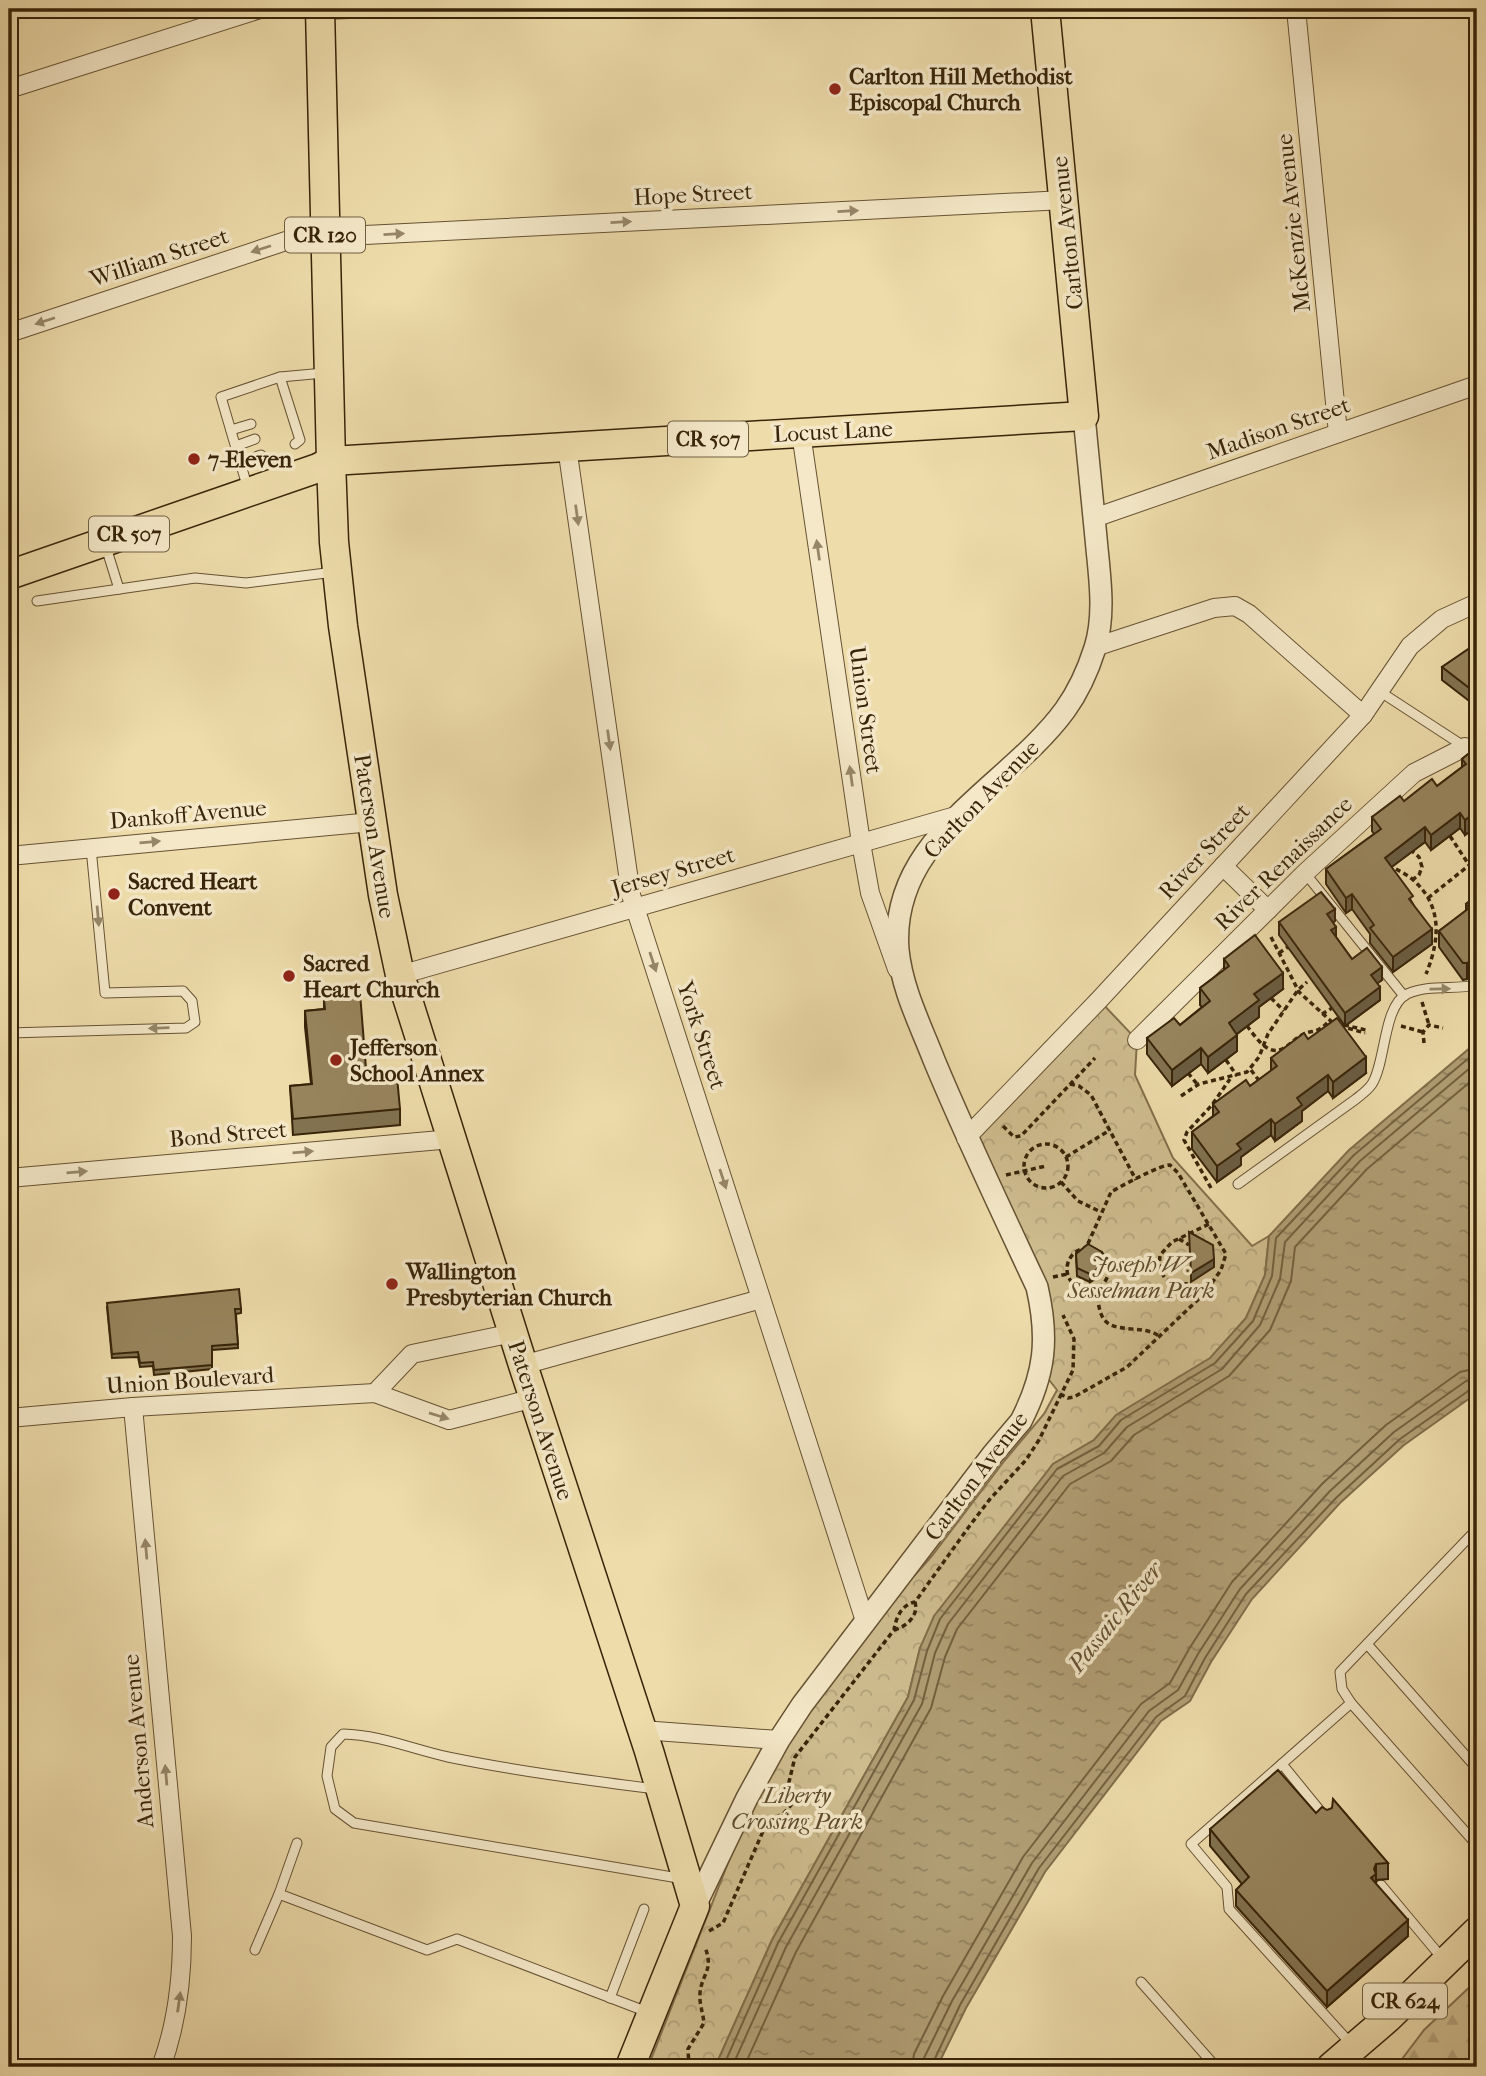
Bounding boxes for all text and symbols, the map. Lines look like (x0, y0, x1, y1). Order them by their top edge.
place label: Carlton Hill Methodist Episcopal Church (849, 63, 1073, 116)
marker: Carlton Hill Methodist Episcopal Church (827, 81, 843, 97)
street label: McKenzie Avenue (1271, 132, 1316, 313)
street label: Carlton Avenue (1046, 155, 1089, 311)
street label: Hope Street (633, 178, 753, 211)
one-way arrow (837, 205, 859, 216)
one-way arrow (610, 216, 632, 227)
road number: CR 120 (285, 218, 365, 252)
street label: William Street (85, 222, 232, 293)
one-way arrow (383, 228, 405, 239)
one-way arrow (250, 244, 271, 255)
one-way arrow (34, 316, 55, 327)
street label: Madison Street (1203, 391, 1353, 466)
street label: Locust Lane (773, 415, 893, 448)
road number: CR 507 (668, 422, 748, 457)
place label: 7-Eleven (207, 446, 293, 473)
marker: 7-Eleven (186, 451, 202, 467)
one-way arrow (571, 504, 582, 526)
road number: CR 507 (89, 516, 169, 552)
one-way arrow (812, 539, 823, 561)
street label: Union Street (843, 645, 888, 775)
one-way arrow (604, 729, 615, 751)
street label: Carlton Avenue (918, 735, 1045, 864)
street label: Paterson Avenue (348, 752, 401, 920)
one-way arrow (845, 764, 856, 786)
street label: River Renaissance (1209, 791, 1358, 936)
street label: Dankoff Avenue (108, 794, 268, 835)
street label: River Street (1153, 798, 1255, 905)
one-way arrow (139, 837, 161, 848)
street label: Jersey Street (607, 841, 738, 902)
place label: Sacred Heart Convent (128, 868, 258, 921)
marker: Sacred Heart Convent (106, 886, 122, 902)
one-way arrow (92, 905, 103, 927)
place label: Sacred Heart Church (303, 950, 441, 1003)
one-way arrow (648, 952, 659, 973)
marker: Sacred Heart Church (281, 968, 297, 984)
street label: York Street (671, 977, 732, 1093)
one-way arrow (1429, 983, 1451, 994)
one-way arrow (148, 1023, 170, 1034)
place label: Jefferson School Annex (348, 1034, 485, 1087)
marker: Jefferson School Annex (328, 1052, 344, 1068)
street label: Bond Street (168, 1116, 288, 1153)
one-way arrow (293, 1146, 315, 1157)
one-way arrow (66, 1166, 88, 1177)
one-way arrow (718, 1169, 728, 1190)
park label: Joseph W. Sesselman Park (1066, 1251, 1215, 1304)
place label: Wallington Presbyterian Church (405, 1258, 613, 1311)
marker: Wallington Presbyterian Church (384, 1276, 400, 1292)
street label: Paterson Avenue (502, 1337, 579, 1503)
street label: Union Boulevard (105, 1361, 275, 1400)
street label: Carlton Avenue (919, 1407, 1034, 1546)
one-way arrow (429, 1412, 450, 1422)
one-way arrow (140, 1537, 151, 1559)
water label: Passaic River (1061, 1555, 1169, 1678)
street label: Anderson Avenue (117, 1653, 160, 1830)
one-way arrow (160, 1764, 171, 1786)
park label: Liberty Crossing Park (731, 1782, 863, 1835)
road number: CR 624 (1363, 1983, 1447, 2018)
one-way arrow (173, 1990, 184, 2012)

